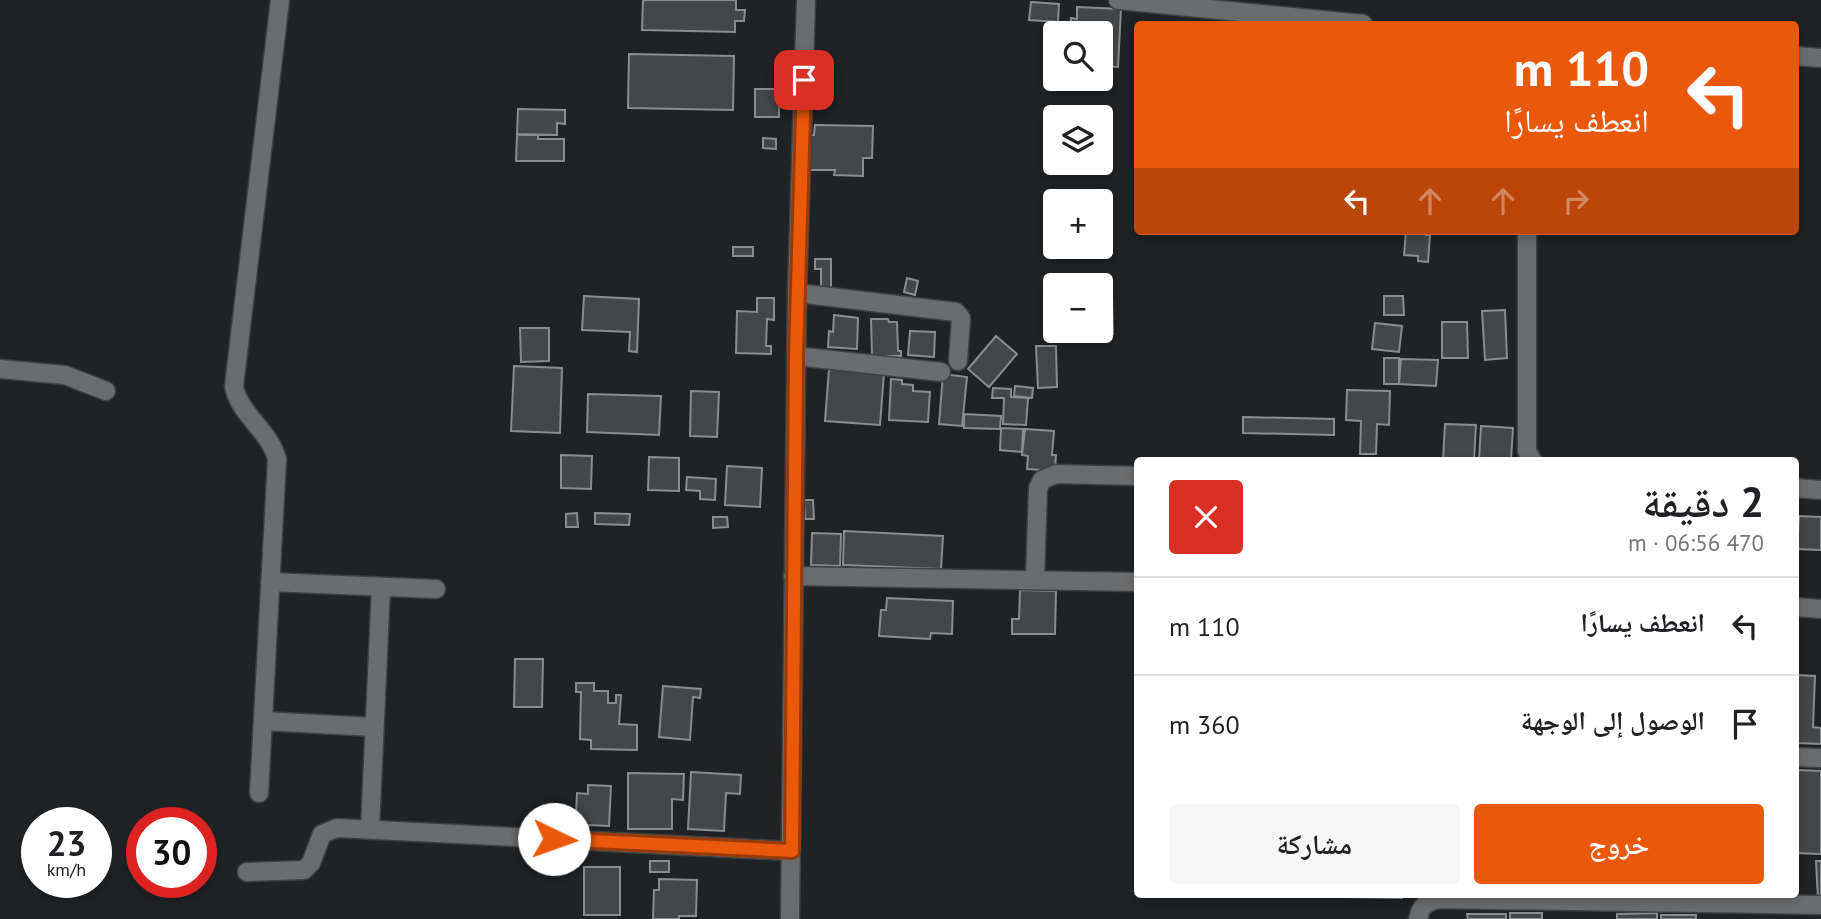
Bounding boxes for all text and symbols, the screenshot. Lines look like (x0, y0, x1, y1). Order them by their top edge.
map controls (1043, 21, 1113, 343)
button: search (1043, 21, 1113, 91)
text: 110 m (1514, 36, 1649, 100)
icon: left (1673, 49, 1764, 140)
pin (774, 50, 834, 110)
icon: arrive (785, 61, 823, 99)
text: انعطف يسارًا (1504, 99, 1649, 141)
button: layers (1043, 105, 1113, 175)
icon: left (1338, 182, 1376, 220)
icon: ahead (1411, 182, 1449, 220)
icon: ahead (1484, 182, 1522, 220)
icon: right (1557, 182, 1595, 220)
button: + (1043, 189, 1113, 259)
button: − (1043, 273, 1113, 343)
text: 2 دقيقة (1642, 474, 1764, 529)
button: close (1169, 480, 1243, 554)
text: 470 m · 06:56 (1628, 528, 1764, 557)
text: انعطف يسارًا (1581, 606, 1705, 639)
icon: left (1726, 607, 1764, 645)
text: 110 m (1169, 610, 1240, 643)
text: الوصول إلى الوجهة (1521, 704, 1705, 737)
icon: arrive (1726, 705, 1764, 743)
text: 360 m (1169, 708, 1240, 741)
position arrow (517, 802, 591, 876)
button: مشاركة (1169, 804, 1460, 884)
button: خروج (1474, 804, 1764, 884)
speed limit sign: 30 (126, 807, 217, 898)
text: 23 (47, 820, 86, 866)
text: km/h (47, 858, 86, 881)

